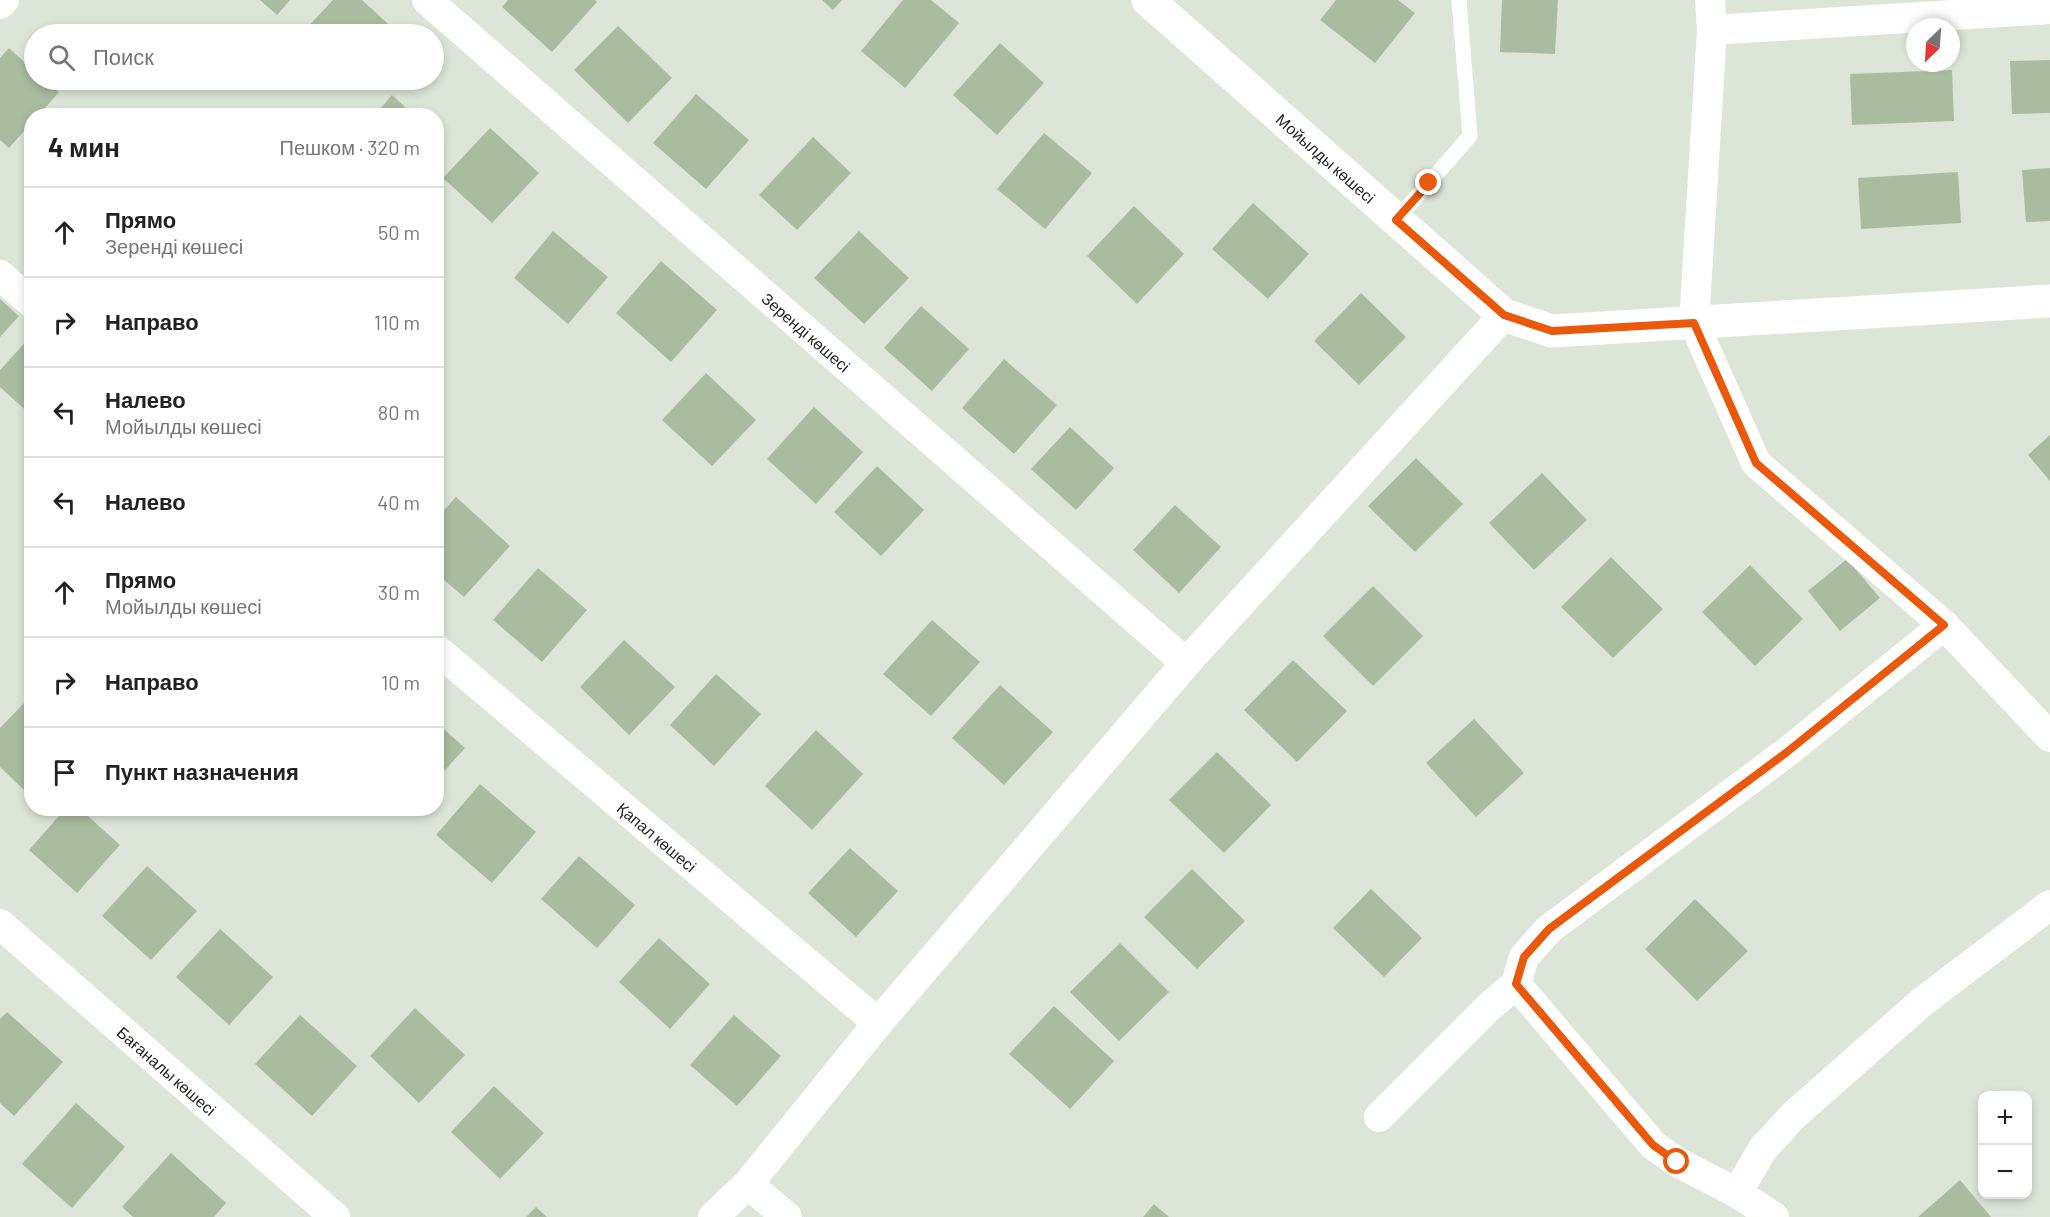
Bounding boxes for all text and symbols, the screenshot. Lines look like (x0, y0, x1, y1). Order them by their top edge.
north arrow (1906, 18, 1960, 72)
search box (24, 24, 444, 90)
icon: search (45, 41, 78, 74)
text: Поиск (93, 43, 154, 69)
street label: Мойылды көшесі (1273, 109, 1380, 206)
text: 4 мин (48, 131, 120, 162)
text: Пешком · 320 m (280, 135, 420, 159)
route end (1415, 169, 1441, 195)
text: Прямо (105, 206, 176, 232)
icon: ahead (48, 216, 81, 249)
text: 50 m (378, 220, 420, 244)
text: Зеренді көшесі (105, 234, 243, 258)
street label: Зеренді көшесі (759, 288, 854, 375)
icon: right (48, 306, 81, 339)
text: Направо (105, 308, 199, 334)
text: 110 m (374, 310, 420, 334)
text: Налево (105, 386, 186, 412)
icon: left (48, 396, 81, 429)
text: 80 m (378, 400, 420, 424)
text: Мойылды көшесі (105, 414, 262, 438)
icon: left (48, 486, 81, 519)
text: Налево (105, 488, 186, 514)
text: 40 m (377, 490, 420, 514)
text: Прямо (105, 566, 176, 592)
icon: ahead (48, 576, 81, 609)
text: 30 m (378, 580, 420, 604)
text: Мойылды көшесі (105, 594, 262, 618)
icon: right (48, 666, 81, 699)
text: Направо (105, 668, 199, 694)
text: 10 m (381, 670, 420, 694)
icon: arrive (48, 756, 81, 789)
text: Пункт назначения (105, 758, 299, 784)
street label: Қапал көшесі (614, 798, 701, 875)
street label: Бағаналы көшесі (114, 1022, 220, 1119)
map controls (1978, 1091, 2032, 1199)
button: + (1978, 1091, 2032, 1145)
button: − (1978, 1145, 2032, 1199)
route start (1663, 1148, 1689, 1174)

